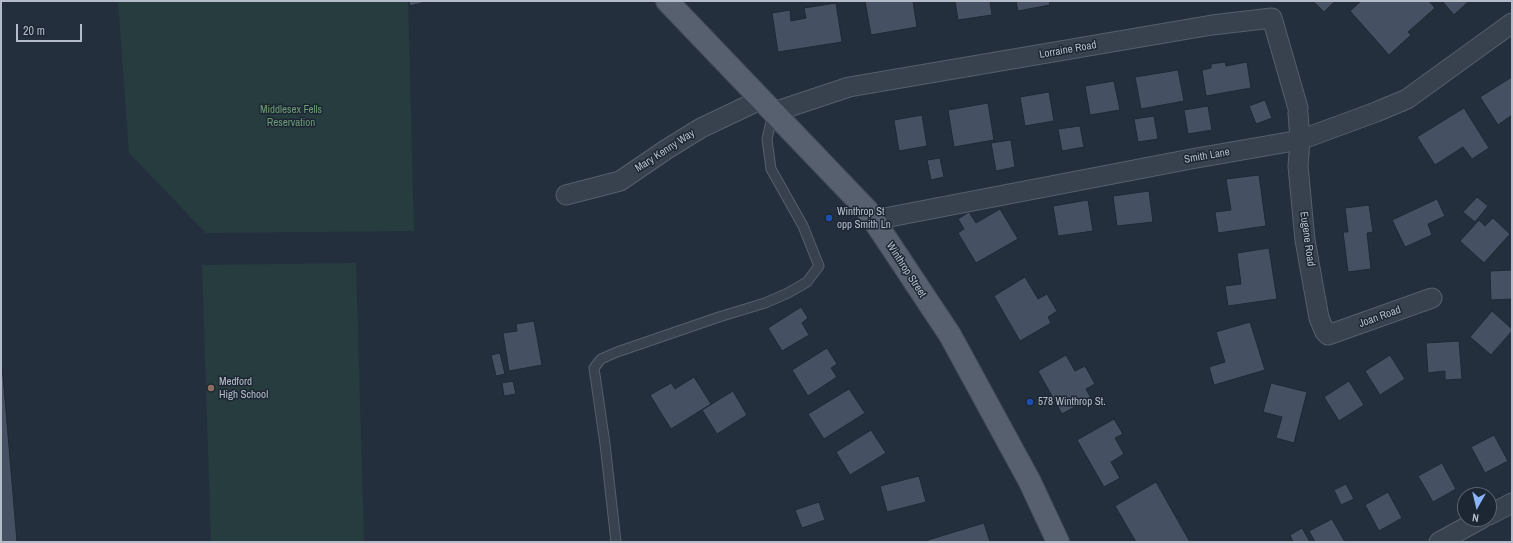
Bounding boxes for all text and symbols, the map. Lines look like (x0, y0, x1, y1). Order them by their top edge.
scale bar (18, 16, 84, 42)
text: 20 m (23, 23, 45, 39)
street label: Lorraine Road (1038, 38, 1098, 62)
park label: Middlesex Fells Reservation (260, 103, 322, 129)
street label: Mary Kenny Way (633, 127, 697, 175)
street label: Smith Lane (1183, 145, 1231, 167)
place label: Winthrop St opp Smith Ln (837, 205, 891, 231)
street label: Eugene Road (1297, 211, 1317, 267)
marker: Winthrop St opp Smith Ln (824, 213, 834, 223)
street label: Winthrop Street (883, 240, 929, 300)
street label: Joan Road (1357, 303, 1403, 331)
place label: Medford High School (219, 375, 268, 401)
marker: Medford High School (206, 383, 216, 393)
place label: 578 Winthrop St. (1038, 395, 1106, 409)
marker: 578 Winthrop St. (1025, 397, 1035, 407)
north arrow (1457, 487, 1497, 527)
text: N (1471, 511, 1480, 525)

